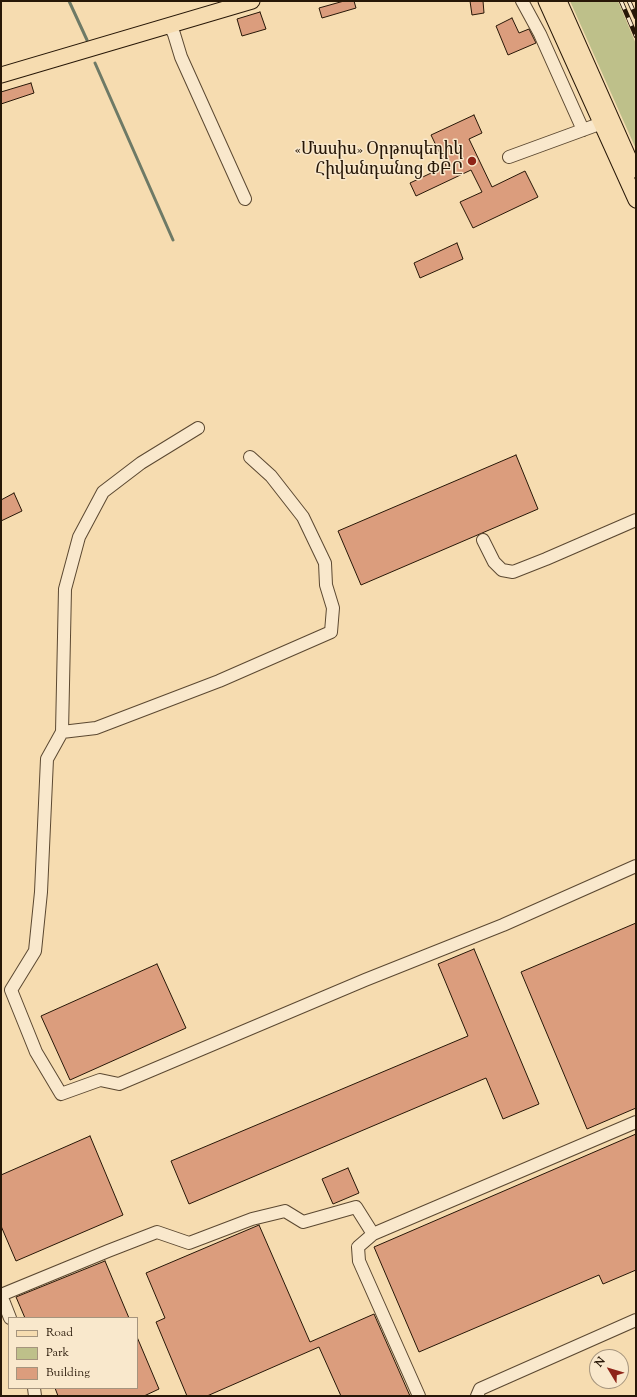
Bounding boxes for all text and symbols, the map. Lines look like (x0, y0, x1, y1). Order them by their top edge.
place label: «Մասիս» Օրթոպեդիկ Հիվանդանոց ՓԲԸ (295, 141, 463, 181)
marker: «Մասիս» Օրթոպեդիկ Հիվանդանոց ՓԲԸ (466, 155, 478, 167)
legend (8, 1317, 138, 1389)
text: Road (46, 1324, 73, 1342)
text: Park (46, 1344, 69, 1362)
north arrow (589, 1349, 629, 1389)
text: N (591, 1354, 609, 1371)
text: Building (46, 1364, 90, 1382)

